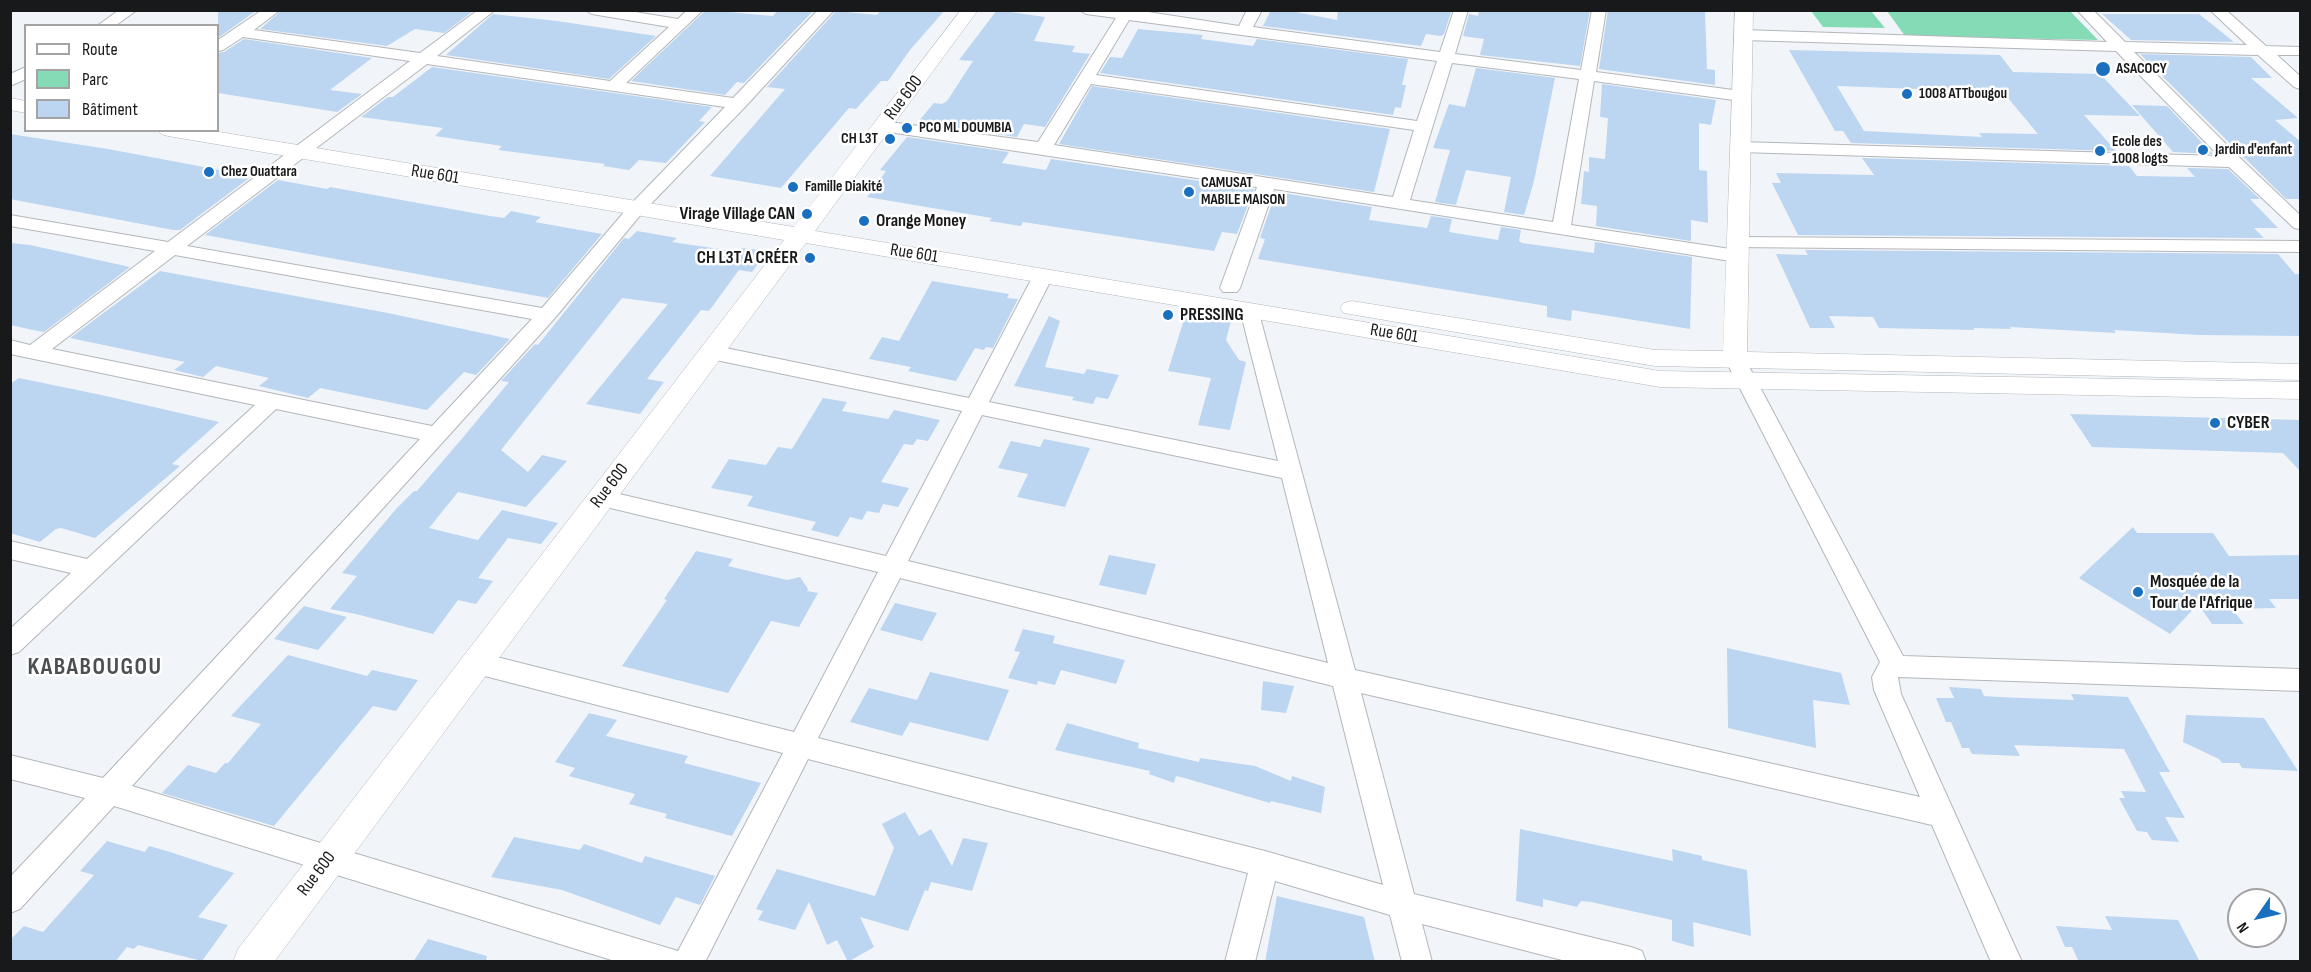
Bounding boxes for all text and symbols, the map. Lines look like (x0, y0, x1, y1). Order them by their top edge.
legend (24, 24, 219, 132)
text: Route (82, 39, 118, 60)
marker: ASACOCY (2094, 60, 2112, 78)
place label: ASACOCY (2116, 60, 2167, 78)
text: Parc (82, 69, 108, 90)
street label: Rue 600 (880, 72, 928, 124)
place label: 1008 ATTbougou (1919, 85, 2007, 103)
marker: 1008 ATTbougou (1900, 87, 1914, 101)
text: Bâtiment (82, 99, 138, 120)
place label: PCO ML DOUMBIA (919, 119, 1012, 137)
marker: PCO ML DOUMBIA (900, 121, 914, 135)
place label: CH L3T (841, 130, 878, 148)
marker: CH L3T (883, 132, 897, 146)
place label: Ecole des 1008 logts (2112, 133, 2168, 168)
place label: Jardin d'enfant (2215, 141, 2292, 159)
marker: Jardin d'enfant (2196, 143, 2210, 157)
marker: Ecole des 1008 logts (2093, 144, 2107, 158)
street label: Rue 601 (410, 161, 460, 189)
place label: Chez Ouattara (221, 163, 297, 181)
marker: Chez Ouattara (202, 165, 216, 179)
place label: CAMUSAT MABILE MAISON (1201, 174, 1285, 209)
place label: Famille Diakité (805, 178, 882, 196)
marker: Famille Diakité (786, 180, 800, 194)
marker: CAMUSAT MABILE MAISON (1182, 185, 1196, 199)
place label: Virage Village CAN (679, 203, 795, 225)
marker: Virage Village CAN (800, 207, 814, 221)
place label: Orange Money (876, 210, 966, 232)
marker: Orange Money (857, 214, 871, 228)
street label: Rue 601 (889, 240, 939, 268)
place label: CH L3T A CRÉER (697, 247, 798, 269)
marker: CH L3T A CRÉER (803, 251, 817, 265)
place label: PRESSING (1180, 304, 1244, 326)
marker: PRESSING (1161, 308, 1175, 322)
street label: Rue 601 (1369, 320, 1419, 348)
place label: CYBER (2227, 412, 2269, 434)
marker: CYBER (2208, 416, 2222, 430)
street label: Rue 600 (586, 460, 634, 512)
place label: Mosquée de la Tour de l'Afrique (2150, 571, 2253, 614)
marker: Mosquée de la Tour de l'Afrique (2131, 585, 2145, 599)
district label: KABABOUGOU (27, 654, 163, 682)
street label: Rue 600 (293, 848, 341, 900)
north arrow (2227, 888, 2287, 948)
text: N (2233, 918, 2254, 936)

